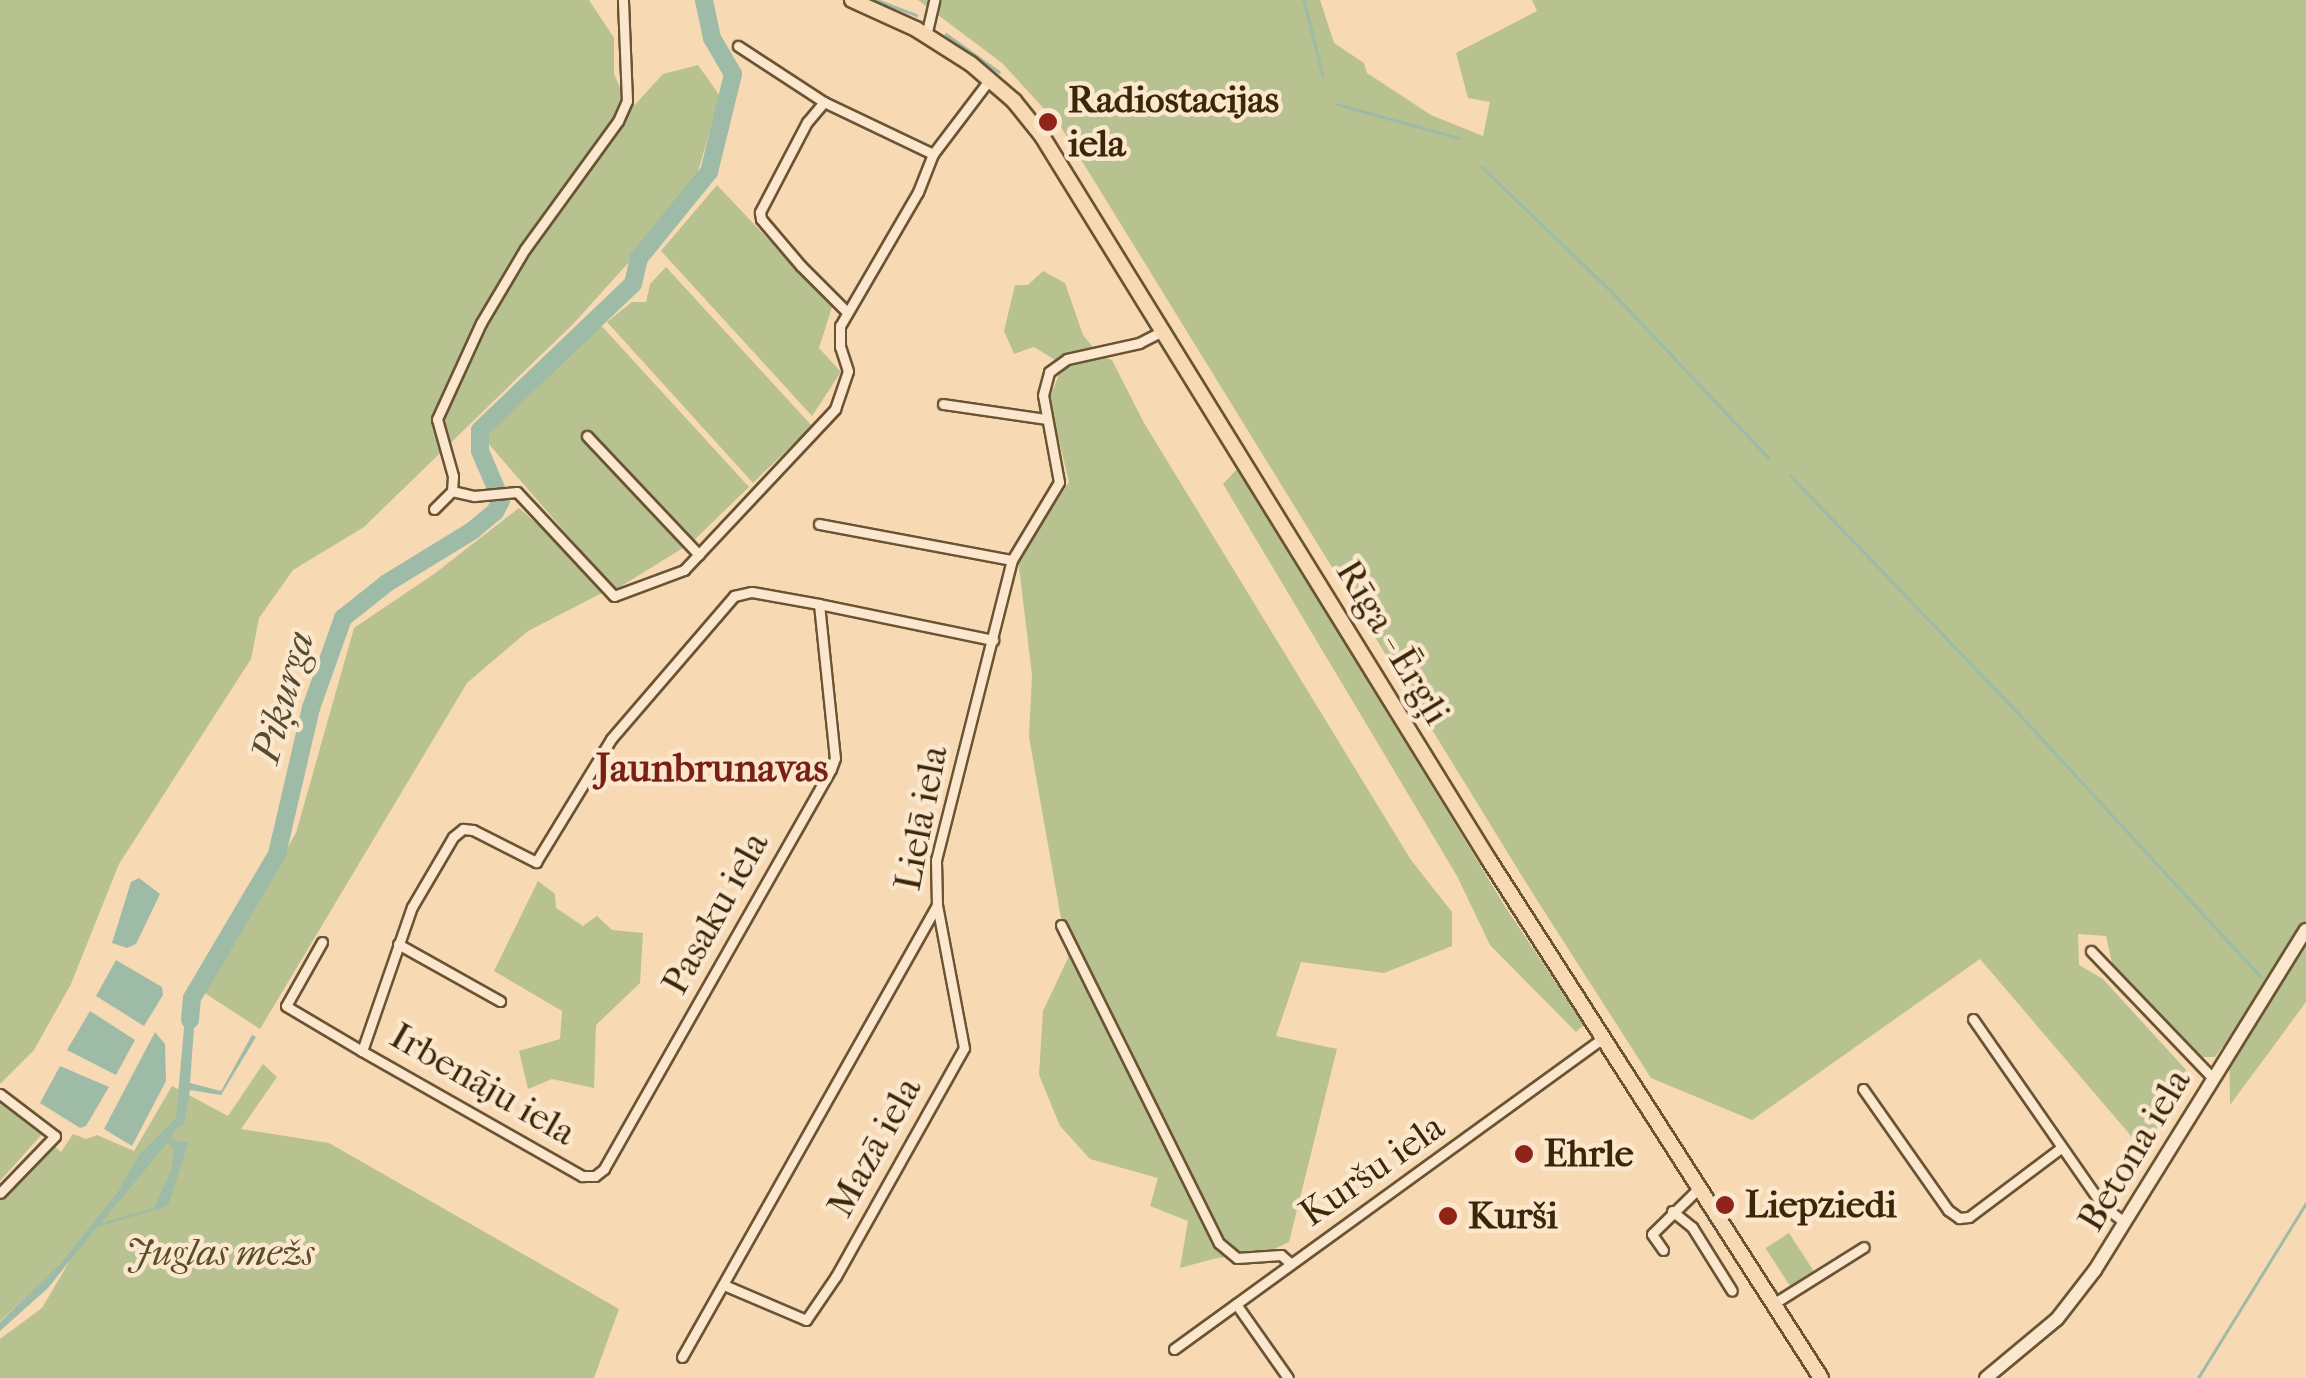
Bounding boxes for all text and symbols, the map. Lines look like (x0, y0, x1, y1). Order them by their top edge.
place label: Radiostacijas iela (1068, 77, 1279, 166)
marker: Radiostacijas iela (1037, 111, 1059, 133)
street label: Rīga - Ērgļi (1326, 551, 1460, 733)
water label: Piķurga (241, 626, 325, 768)
street label: Lielā iela (885, 742, 957, 894)
district label: Jaunbrunavas (596, 744, 828, 792)
street label: Pasaku iela (652, 824, 778, 1002)
street label: Irbenāju iela (382, 1013, 584, 1155)
street label: Betona iela (2068, 1060, 2200, 1240)
street label: Mazā iela (817, 1069, 931, 1225)
street label: Kuršu iela (1291, 1104, 1453, 1236)
place label: Ehrle (1544, 1131, 1633, 1177)
marker: Ehrle (1513, 1143, 1535, 1165)
place label: Liepziedi (1745, 1182, 1897, 1228)
place label: Kurši (1468, 1193, 1558, 1239)
marker: Liepziedi (1714, 1194, 1736, 1216)
marker: Kurši (1437, 1205, 1459, 1227)
park label: Juglas mežs (126, 1230, 314, 1276)

